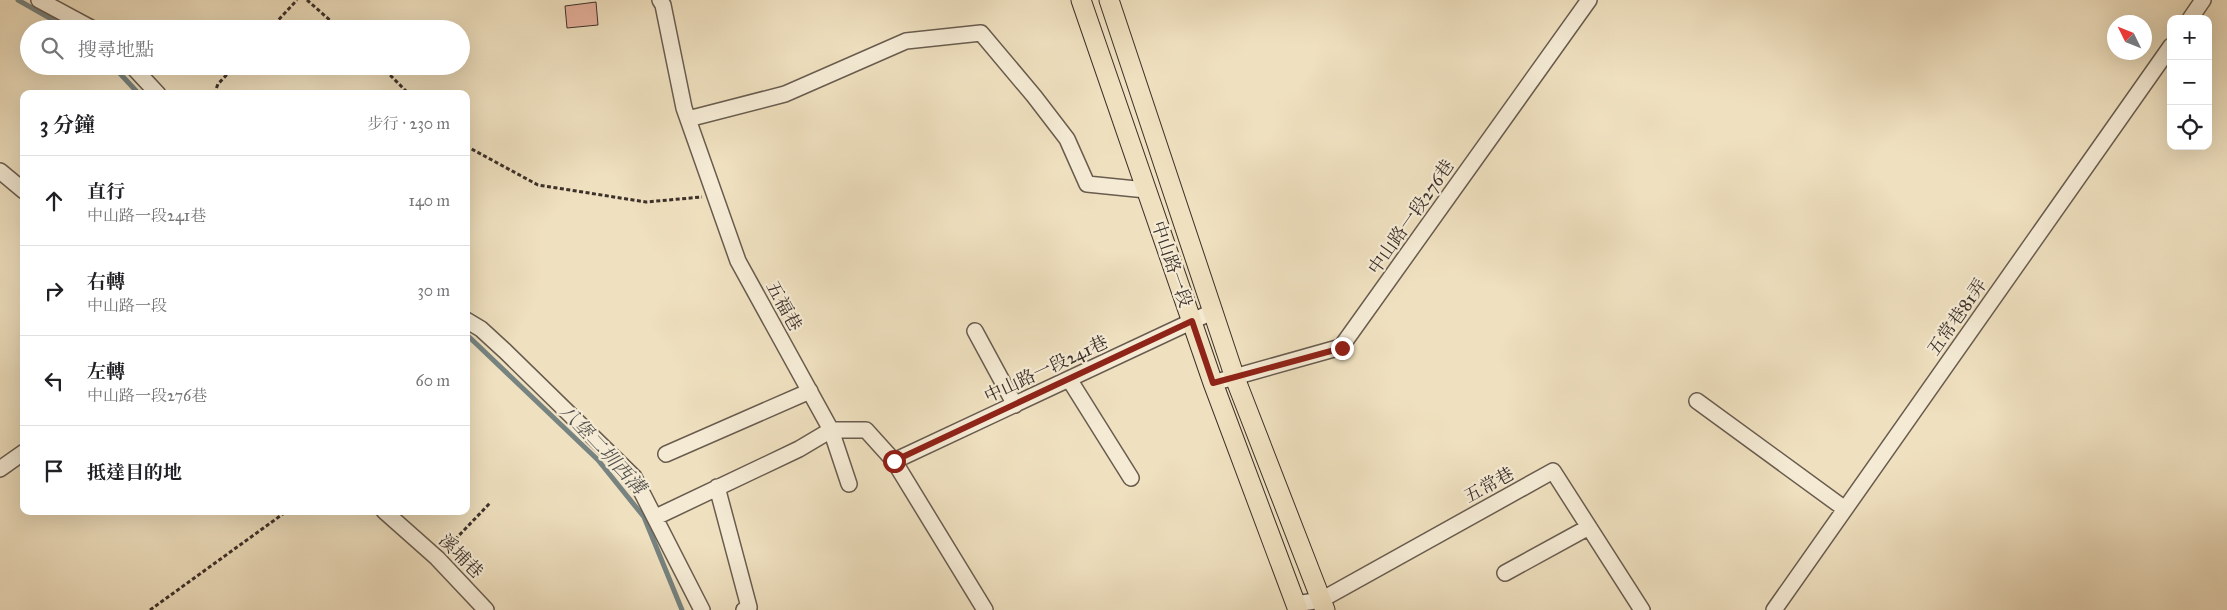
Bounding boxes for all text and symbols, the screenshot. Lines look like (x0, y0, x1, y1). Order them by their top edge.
north arrow (2107, 15, 2152, 60)
map controls (2167, 15, 2212, 150)
button: + (2167, 15, 2212, 60)
search box (20, 20, 470, 75)
icon: search (38, 34, 66, 62)
text: 搜尋地點 (78, 38, 154, 61)
button: − (2167, 60, 2212, 105)
button: locate (2167, 105, 2212, 150)
text: 3 分鐘 (40, 112, 95, 138)
text: 步行 · 230 m (367, 114, 450, 133)
street label: 中山路一段276巷 (1363, 155, 1459, 279)
text: 直行 (87, 180, 125, 203)
icon: ahead (40, 187, 68, 215)
text: 140 m (409, 191, 450, 210)
text: 中山路一段241巷 (87, 206, 206, 225)
street label: 中山路一段 (1147, 218, 1197, 310)
text: 右轉 (87, 270, 125, 293)
street label: 五常巷81弄 (1923, 274, 1991, 360)
icon: right (40, 277, 68, 305)
street label: 五福巷 (761, 277, 807, 335)
text: 30 m (417, 281, 450, 300)
text: 中山路一段 (87, 296, 167, 315)
street label: 中山路一段241巷 (981, 331, 1111, 407)
route end (1331, 337, 1354, 360)
text: 左轉 (87, 360, 125, 383)
icon: left (40, 367, 68, 395)
text: 60 m (416, 371, 450, 390)
text: 中山路一段276巷 (87, 386, 207, 405)
water label: 八堡二圳西溝 (556, 399, 652, 501)
route start (883, 450, 906, 473)
icon: arrive (40, 457, 68, 485)
text: 抵達目的地 (87, 461, 182, 484)
street label: 五常巷 (1460, 462, 1518, 508)
street label: 溪埔巷 (434, 529, 488, 583)

